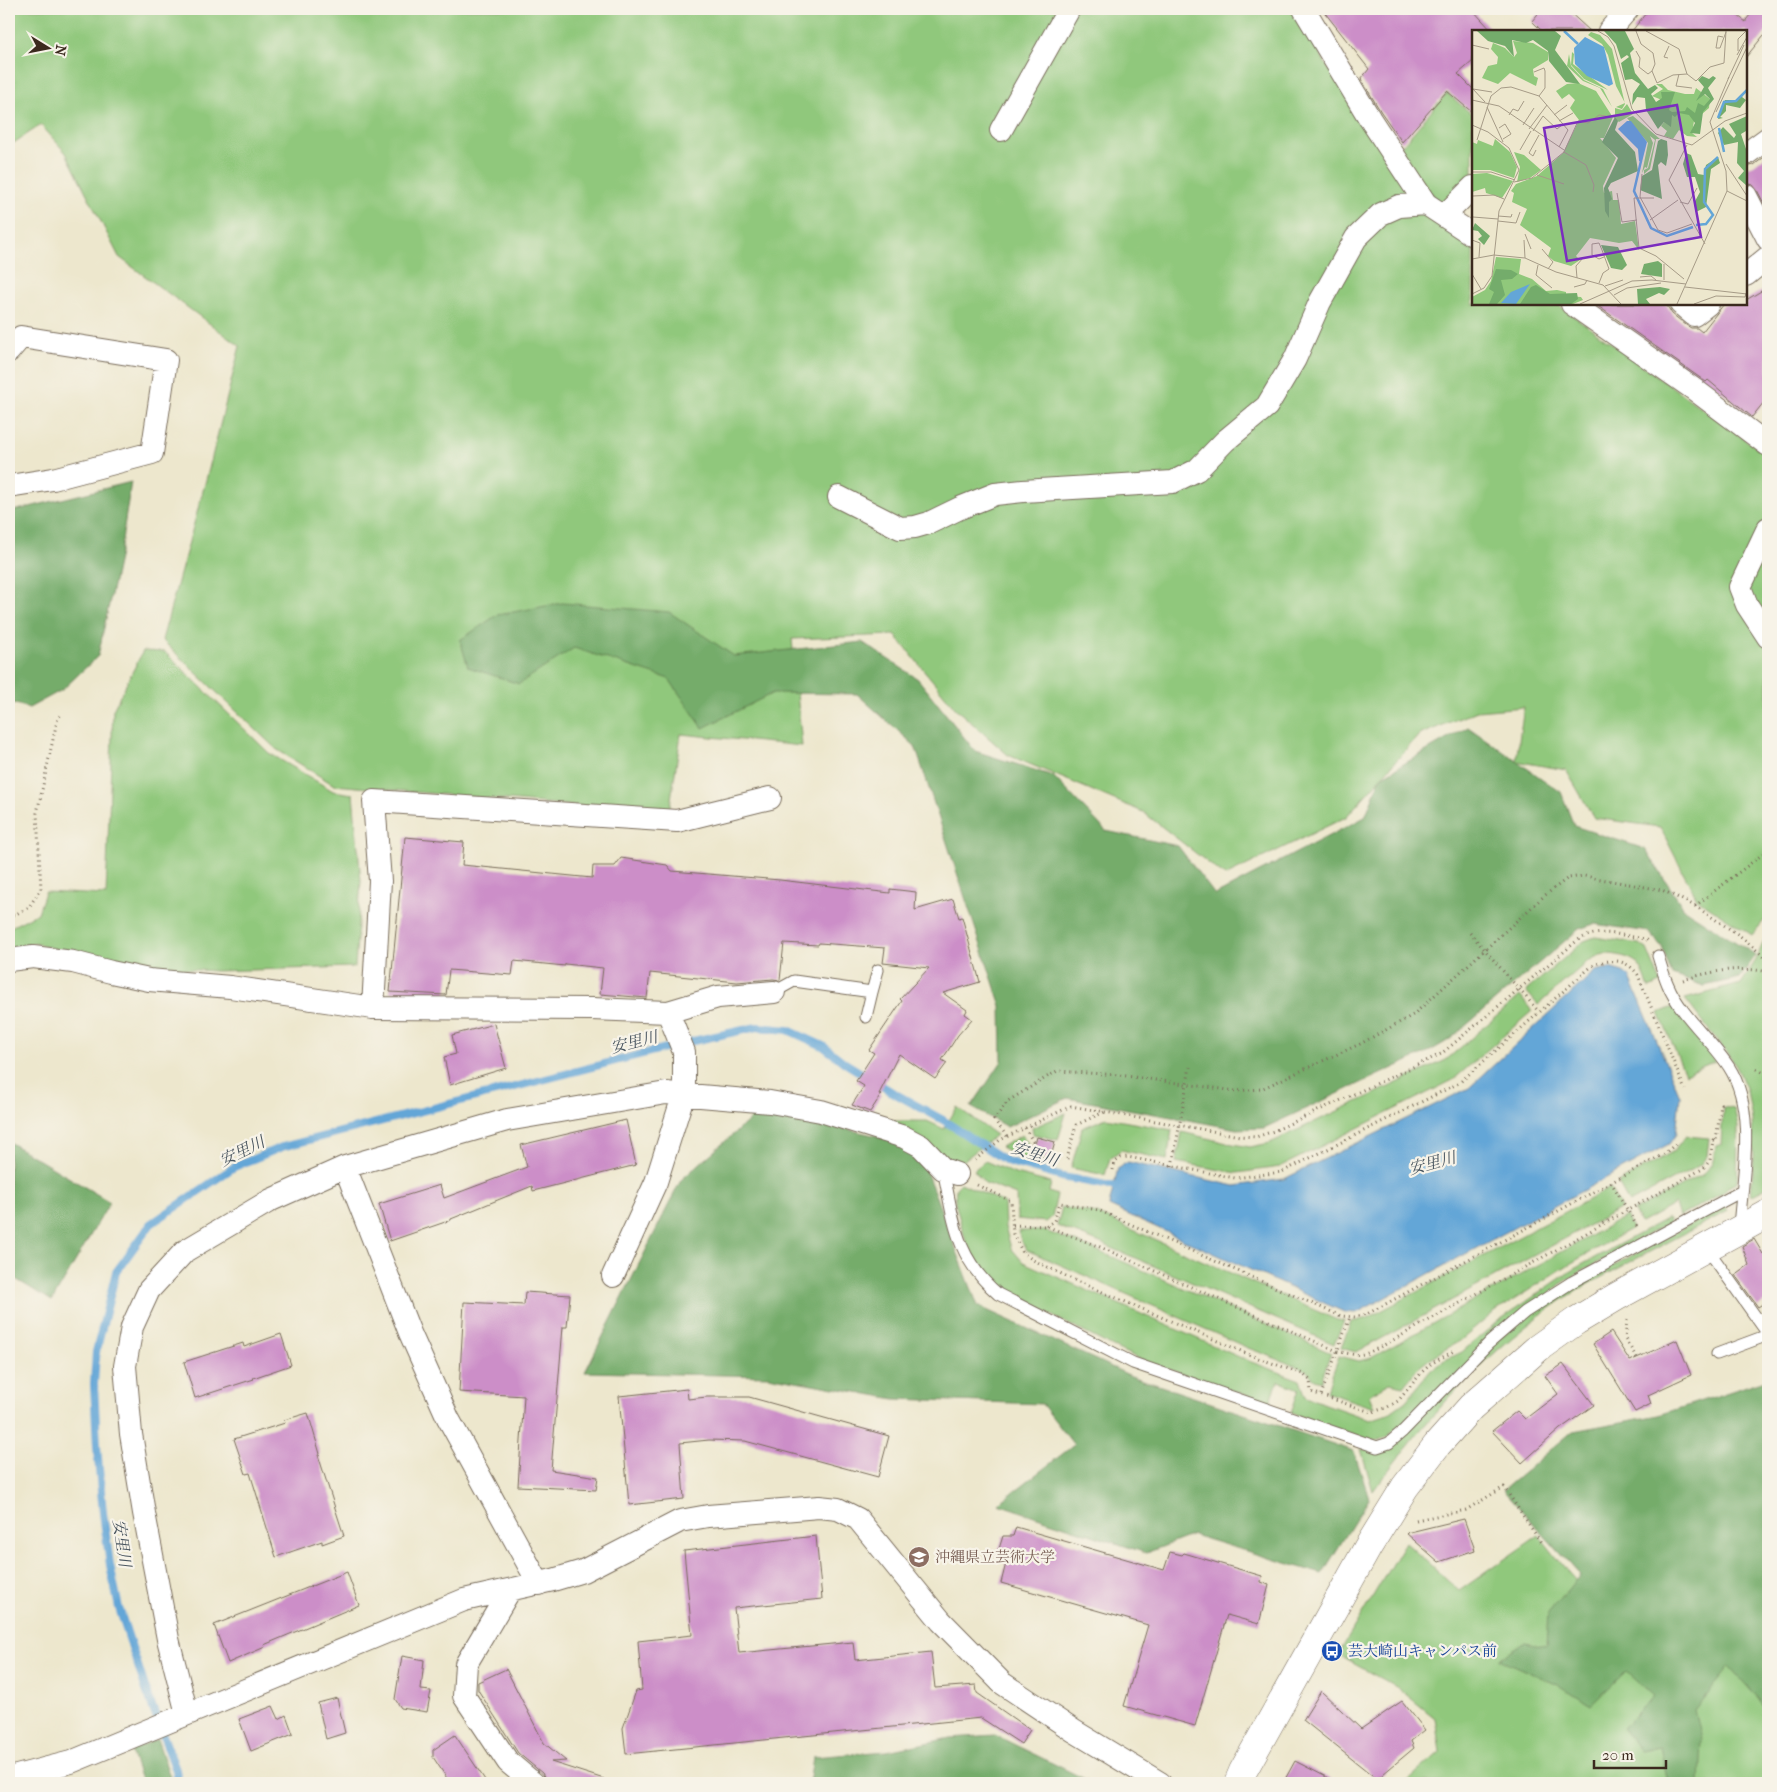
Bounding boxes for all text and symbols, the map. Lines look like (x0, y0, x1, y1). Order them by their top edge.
north arrow (22, 22, 72, 72)
inset map (1472, 30, 1747, 305)
text: N (51, 43, 70, 57)
water label: 安里川 (608, 1026, 662, 1057)
water label: 安里川 (216, 1131, 270, 1170)
water label: 安里川 (1009, 1138, 1063, 1171)
water label: 安里川 (1406, 1147, 1460, 1178)
water label: 安里川 (109, 1518, 135, 1570)
school or university icon: 沖縄県立芸術大学 (907, 1545, 931, 1569)
place label: 沖縄県立芸術大学 (935, 1548, 1055, 1566)
bus stop icon: 芸大崎山キャンパス前 (1320, 1639, 1344, 1663)
place label: 芸大崎山キャンパス前 (1348, 1642, 1497, 1660)
scale bar (1594, 1737, 1667, 1769)
text: 20 m (1602, 1746, 1634, 1764)

